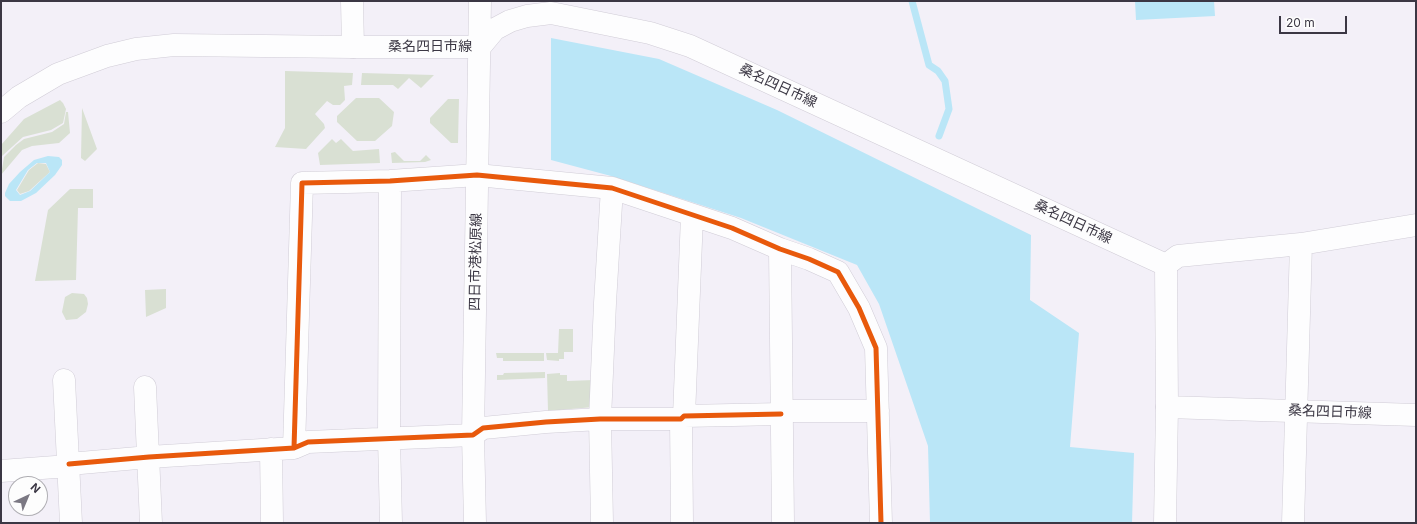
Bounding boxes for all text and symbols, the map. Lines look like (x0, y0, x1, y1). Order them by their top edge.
scale bar (1281, 8, 1349, 34)
text: 20 m (1286, 15, 1315, 30)
street label: 桑名四日市線 (388, 39, 472, 55)
street label: 桑名四日市線 (736, 61, 820, 111)
street label: 桑名四日市線 (1031, 197, 1115, 247)
street label: 四日市港松原線 (467, 213, 485, 311)
street label: 桑名四日市線 (1288, 402, 1372, 422)
north arrow (8, 476, 48, 516)
text: N (28, 480, 44, 496)

